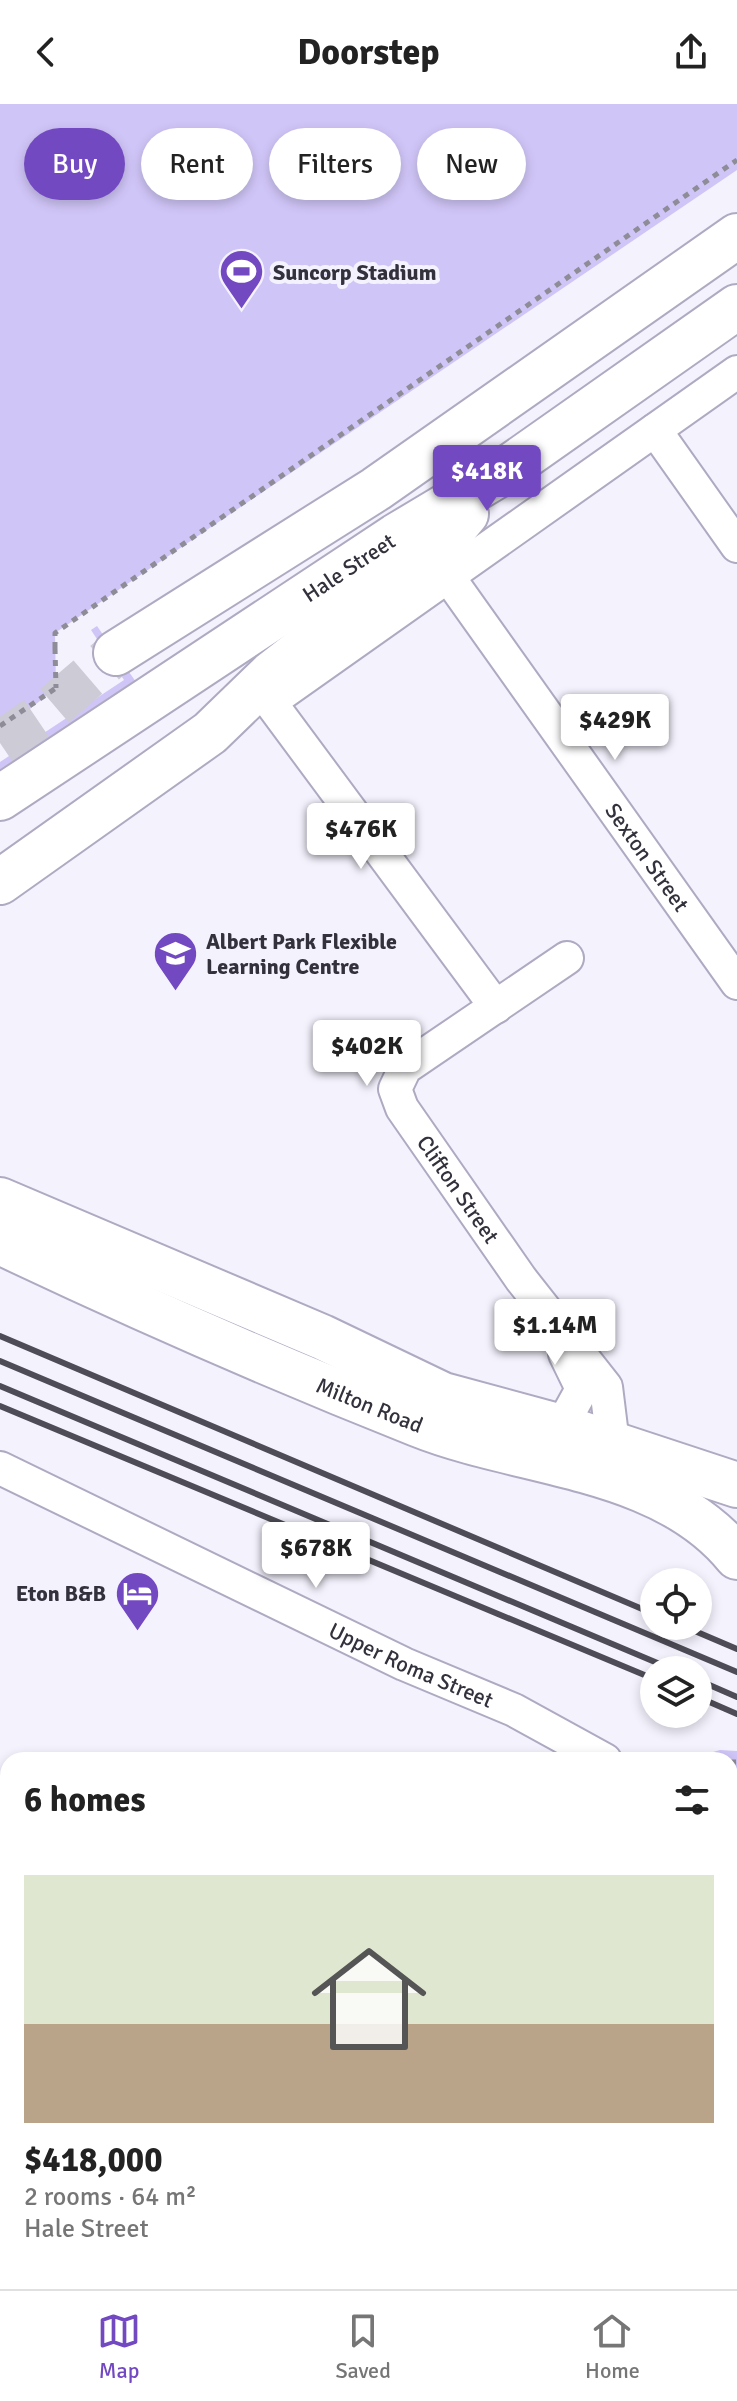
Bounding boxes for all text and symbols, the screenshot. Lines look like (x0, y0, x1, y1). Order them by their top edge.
icon: back (24, 30, 68, 74)
text: Doorstep (297, 30, 440, 75)
icon: share (669, 30, 713, 74)
chip: Buy (24, 128, 125, 200)
chip: Rent (141, 128, 253, 200)
chip: Filters (269, 128, 401, 200)
chip: New (417, 128, 526, 200)
sports icon: Suncorp Stadium (218, 248, 266, 311)
place label: Suncorp Stadium (273, 259, 437, 286)
pin: $418K (431, 445, 543, 513)
text: $418K (451, 455, 523, 487)
street label: Hale Street (297, 527, 401, 608)
pin: $429K (559, 694, 671, 762)
text: $429K (579, 704, 651, 736)
street label: Sexton Street (599, 798, 695, 917)
pin: $476K (305, 803, 417, 871)
text: $476K (325, 813, 397, 845)
place label: Albert Park Flexible Learning Centre (206, 928, 397, 980)
school or university icon: Albert Park Flexible Learning Centre (151, 930, 199, 993)
pin: $402K (311, 1020, 423, 1088)
text: $402K (331, 1030, 403, 1062)
street label: Clifton Street (411, 1130, 505, 1249)
pin: $1.14M (490, 1299, 620, 1367)
text: $1.14M (512, 1309, 598, 1341)
street label: Milton Road (312, 1372, 427, 1439)
pin: $678K (260, 1522, 372, 1590)
text: $678K (280, 1532, 352, 1564)
map controls (640, 1568, 712, 1728)
button: locate (640, 1568, 712, 1640)
hotel icon: Eton B&B (113, 1569, 161, 1632)
place label: Eton B&B (16, 1580, 106, 1607)
street label: Upper Roma Street (324, 1617, 498, 1714)
button: layers (640, 1656, 712, 1728)
icon: filters (670, 1778, 714, 1822)
text: 6 homes (24, 1779, 145, 1821)
icon: home (297, 1927, 441, 2071)
text: $418,000 (24, 2139, 163, 2181)
text: 2 rooms · 64 m² (24, 2181, 197, 2213)
text: Hale Street (24, 2213, 149, 2245)
tab: Map (97, 2309, 141, 2384)
tab: Saved (335, 2309, 391, 2384)
tab: Home (585, 2309, 640, 2384)

